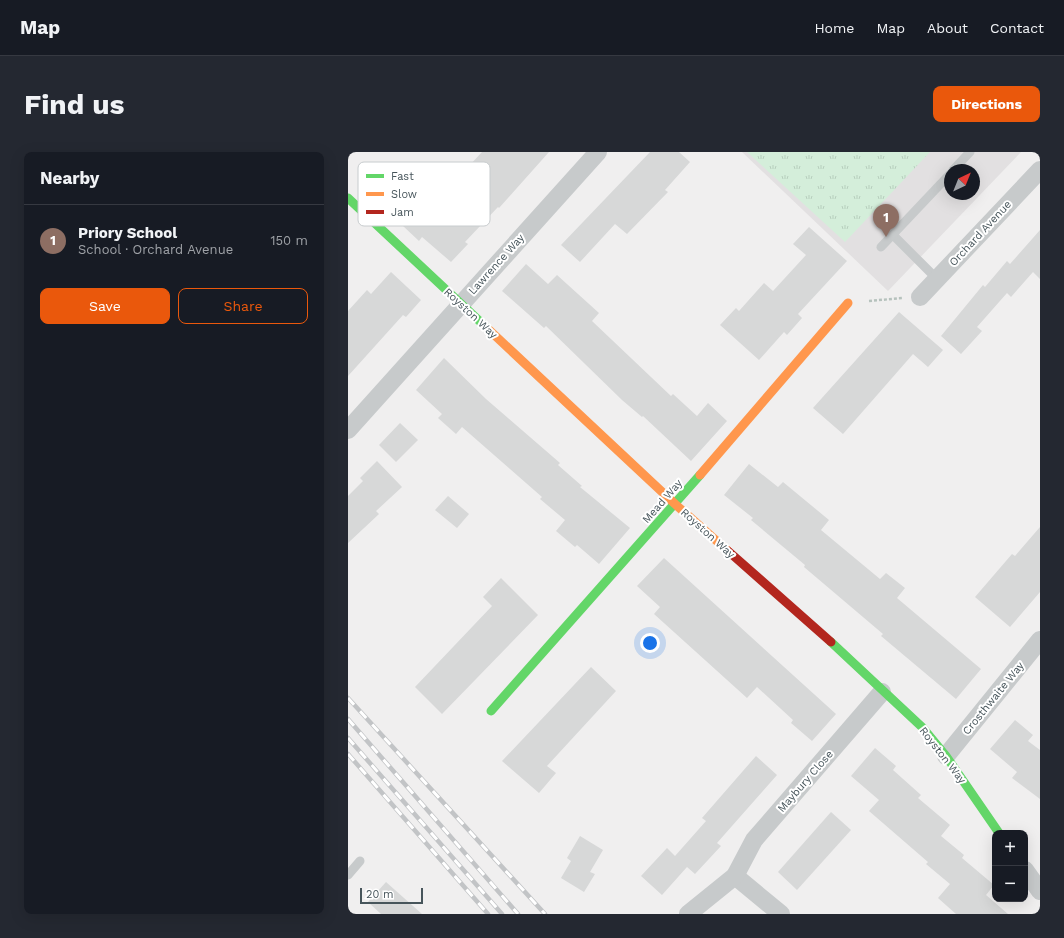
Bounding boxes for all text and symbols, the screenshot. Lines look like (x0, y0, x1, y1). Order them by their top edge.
text: Map (20, 16, 60, 39)
text: Home (814, 20, 854, 36)
text: Map (876, 20, 905, 36)
text: About (927, 20, 968, 36)
text: Contact (990, 20, 1044, 36)
button: Directions (933, 86, 1040, 122)
text: Find us (24, 88, 124, 121)
legend (358, 162, 490, 226)
north arrow (944, 164, 980, 200)
text: Nearby (40, 168, 99, 188)
text: Fast (391, 170, 414, 183)
text: Slow (391, 188, 417, 201)
street label: Orchard Avenue (947, 198, 1014, 269)
pin: 1 (873, 204, 899, 237)
text: Jam (391, 206, 414, 219)
text: Priory School (78, 224, 177, 242)
street label: Lawrence Way (466, 231, 527, 297)
text: 1 (50, 233, 56, 248)
text: 150 m (270, 233, 308, 248)
text: School · Orchard Avenue (78, 242, 233, 257)
street label: Royston Way (441, 285, 500, 342)
button: Save (40, 288, 170, 324)
button: Share (178, 288, 308, 324)
street label: Mead Way (640, 476, 685, 526)
street label: Royston Way (678, 506, 738, 561)
your location (640, 633, 660, 653)
street label: Crosthwaite Way (960, 659, 1027, 737)
street label: Royston Way (917, 724, 969, 786)
street label: Maybury Close (775, 748, 836, 815)
map controls (992, 830, 1028, 902)
button: + (992, 830, 1028, 866)
button: − (992, 866, 1028, 902)
scale bar (360, 886, 423, 905)
text: 20 m (366, 888, 394, 901)

